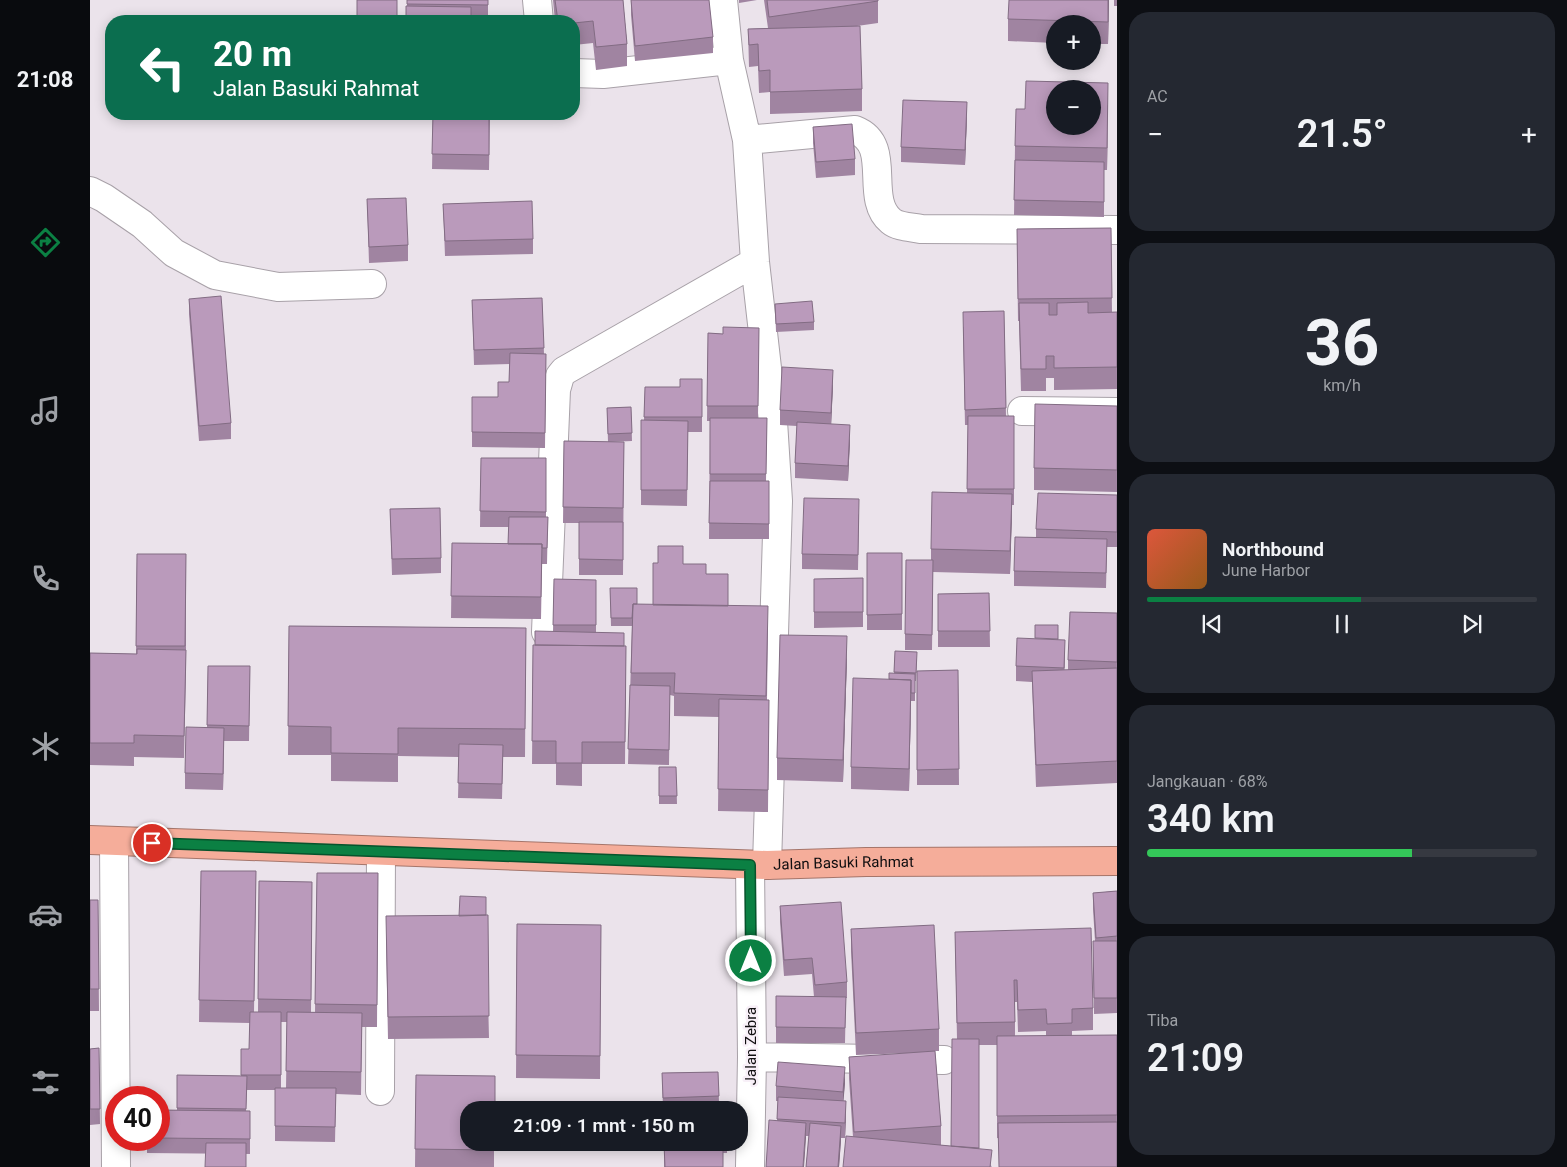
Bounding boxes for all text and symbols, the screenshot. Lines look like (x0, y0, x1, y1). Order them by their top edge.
map controls (1046, 15, 1101, 135)
button: + (1046, 15, 1101, 70)
text: 20 m (213, 34, 292, 75)
icon: left (130, 35, 195, 100)
text: 21:08 (17, 67, 73, 92)
text: Jalan Basuki Rahmat (213, 76, 419, 101)
button: − (1046, 80, 1101, 135)
text: AC (1147, 87, 1168, 106)
text: 21.5° (1297, 112, 1387, 156)
text: − (1147, 118, 1163, 151)
text: + (1521, 118, 1537, 151)
icon: directions (28, 225, 63, 260)
text: 36 (1305, 305, 1379, 381)
text: km/h (1323, 376, 1361, 395)
icon: music (28, 393, 63, 428)
text: Northbound (1222, 538, 1324, 561)
icon: phone (28, 561, 63, 596)
text: June Harbor (1222, 561, 1310, 580)
icon: previous (1198, 610, 1226, 638)
icon: pause (1328, 610, 1356, 638)
icon: next (1458, 610, 1486, 638)
icon: climate (28, 729, 63, 764)
text: Jangkauan · 68% (1147, 772, 1267, 791)
text: 340 km (1147, 797, 1275, 841)
pin (131, 822, 173, 864)
icon: arrive (138, 829, 166, 857)
street label: Jalan Basuki Rahmat (773, 853, 914, 874)
icon: car (28, 897, 63, 932)
position arrow (724, 934, 776, 986)
street label: Jalan Zebra (742, 1007, 760, 1085)
text: Tiba (1147, 1011, 1178, 1030)
text: 21:09 (1147, 1036, 1244, 1080)
icon: filters (28, 1065, 63, 1100)
speed limit sign: 40 (105, 1086, 170, 1151)
text: 21:09 · 1 mnt · 150 m (513, 1114, 695, 1137)

